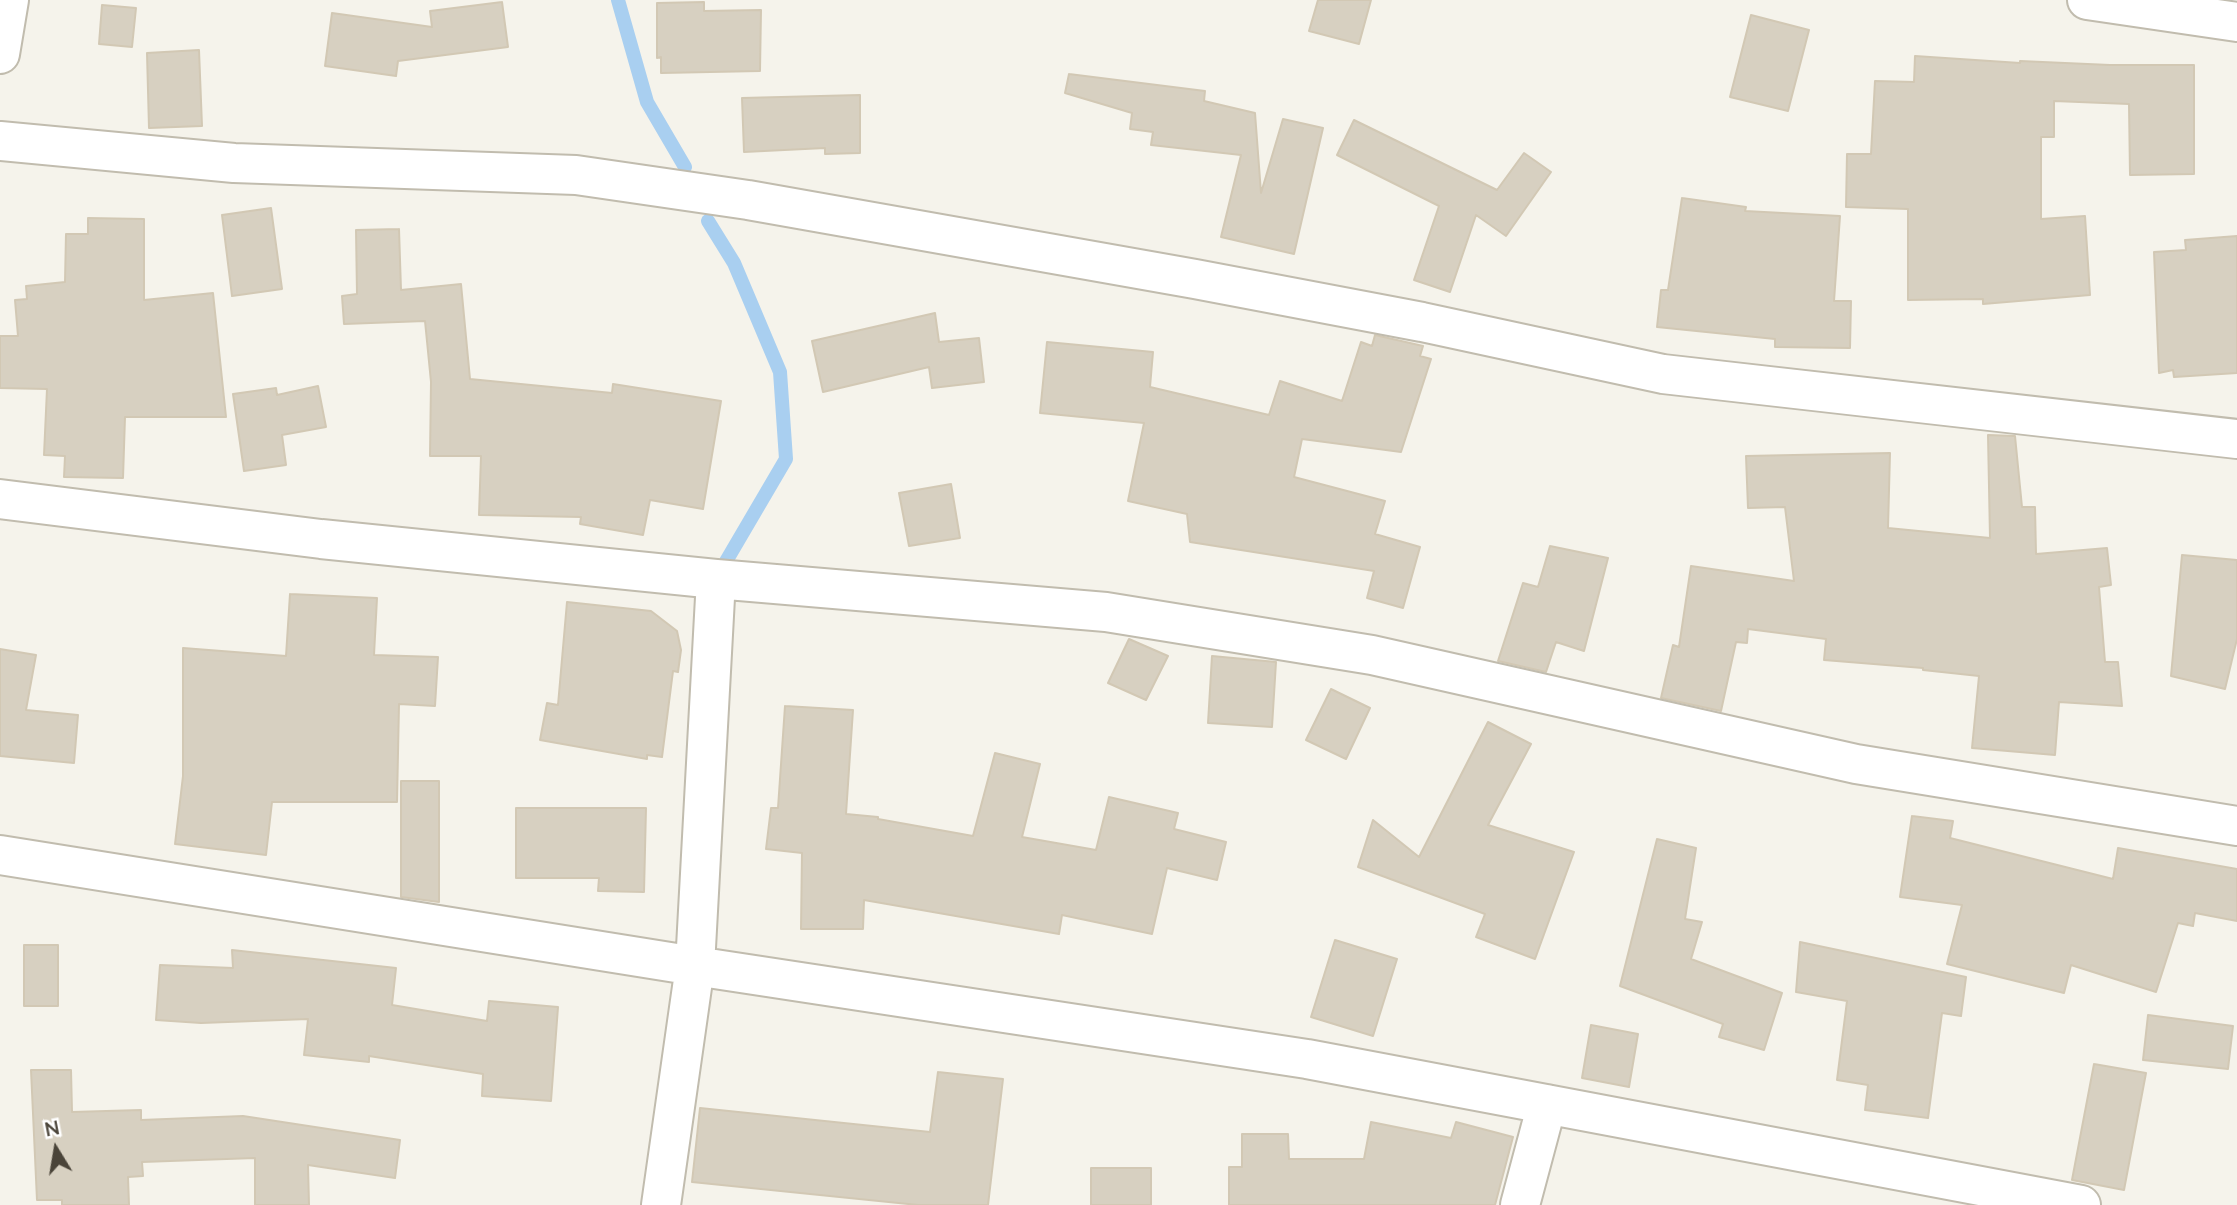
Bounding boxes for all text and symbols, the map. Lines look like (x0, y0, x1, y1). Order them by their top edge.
north arrow (21, 1114, 91, 1184)
text: N (43, 1115, 61, 1141)

